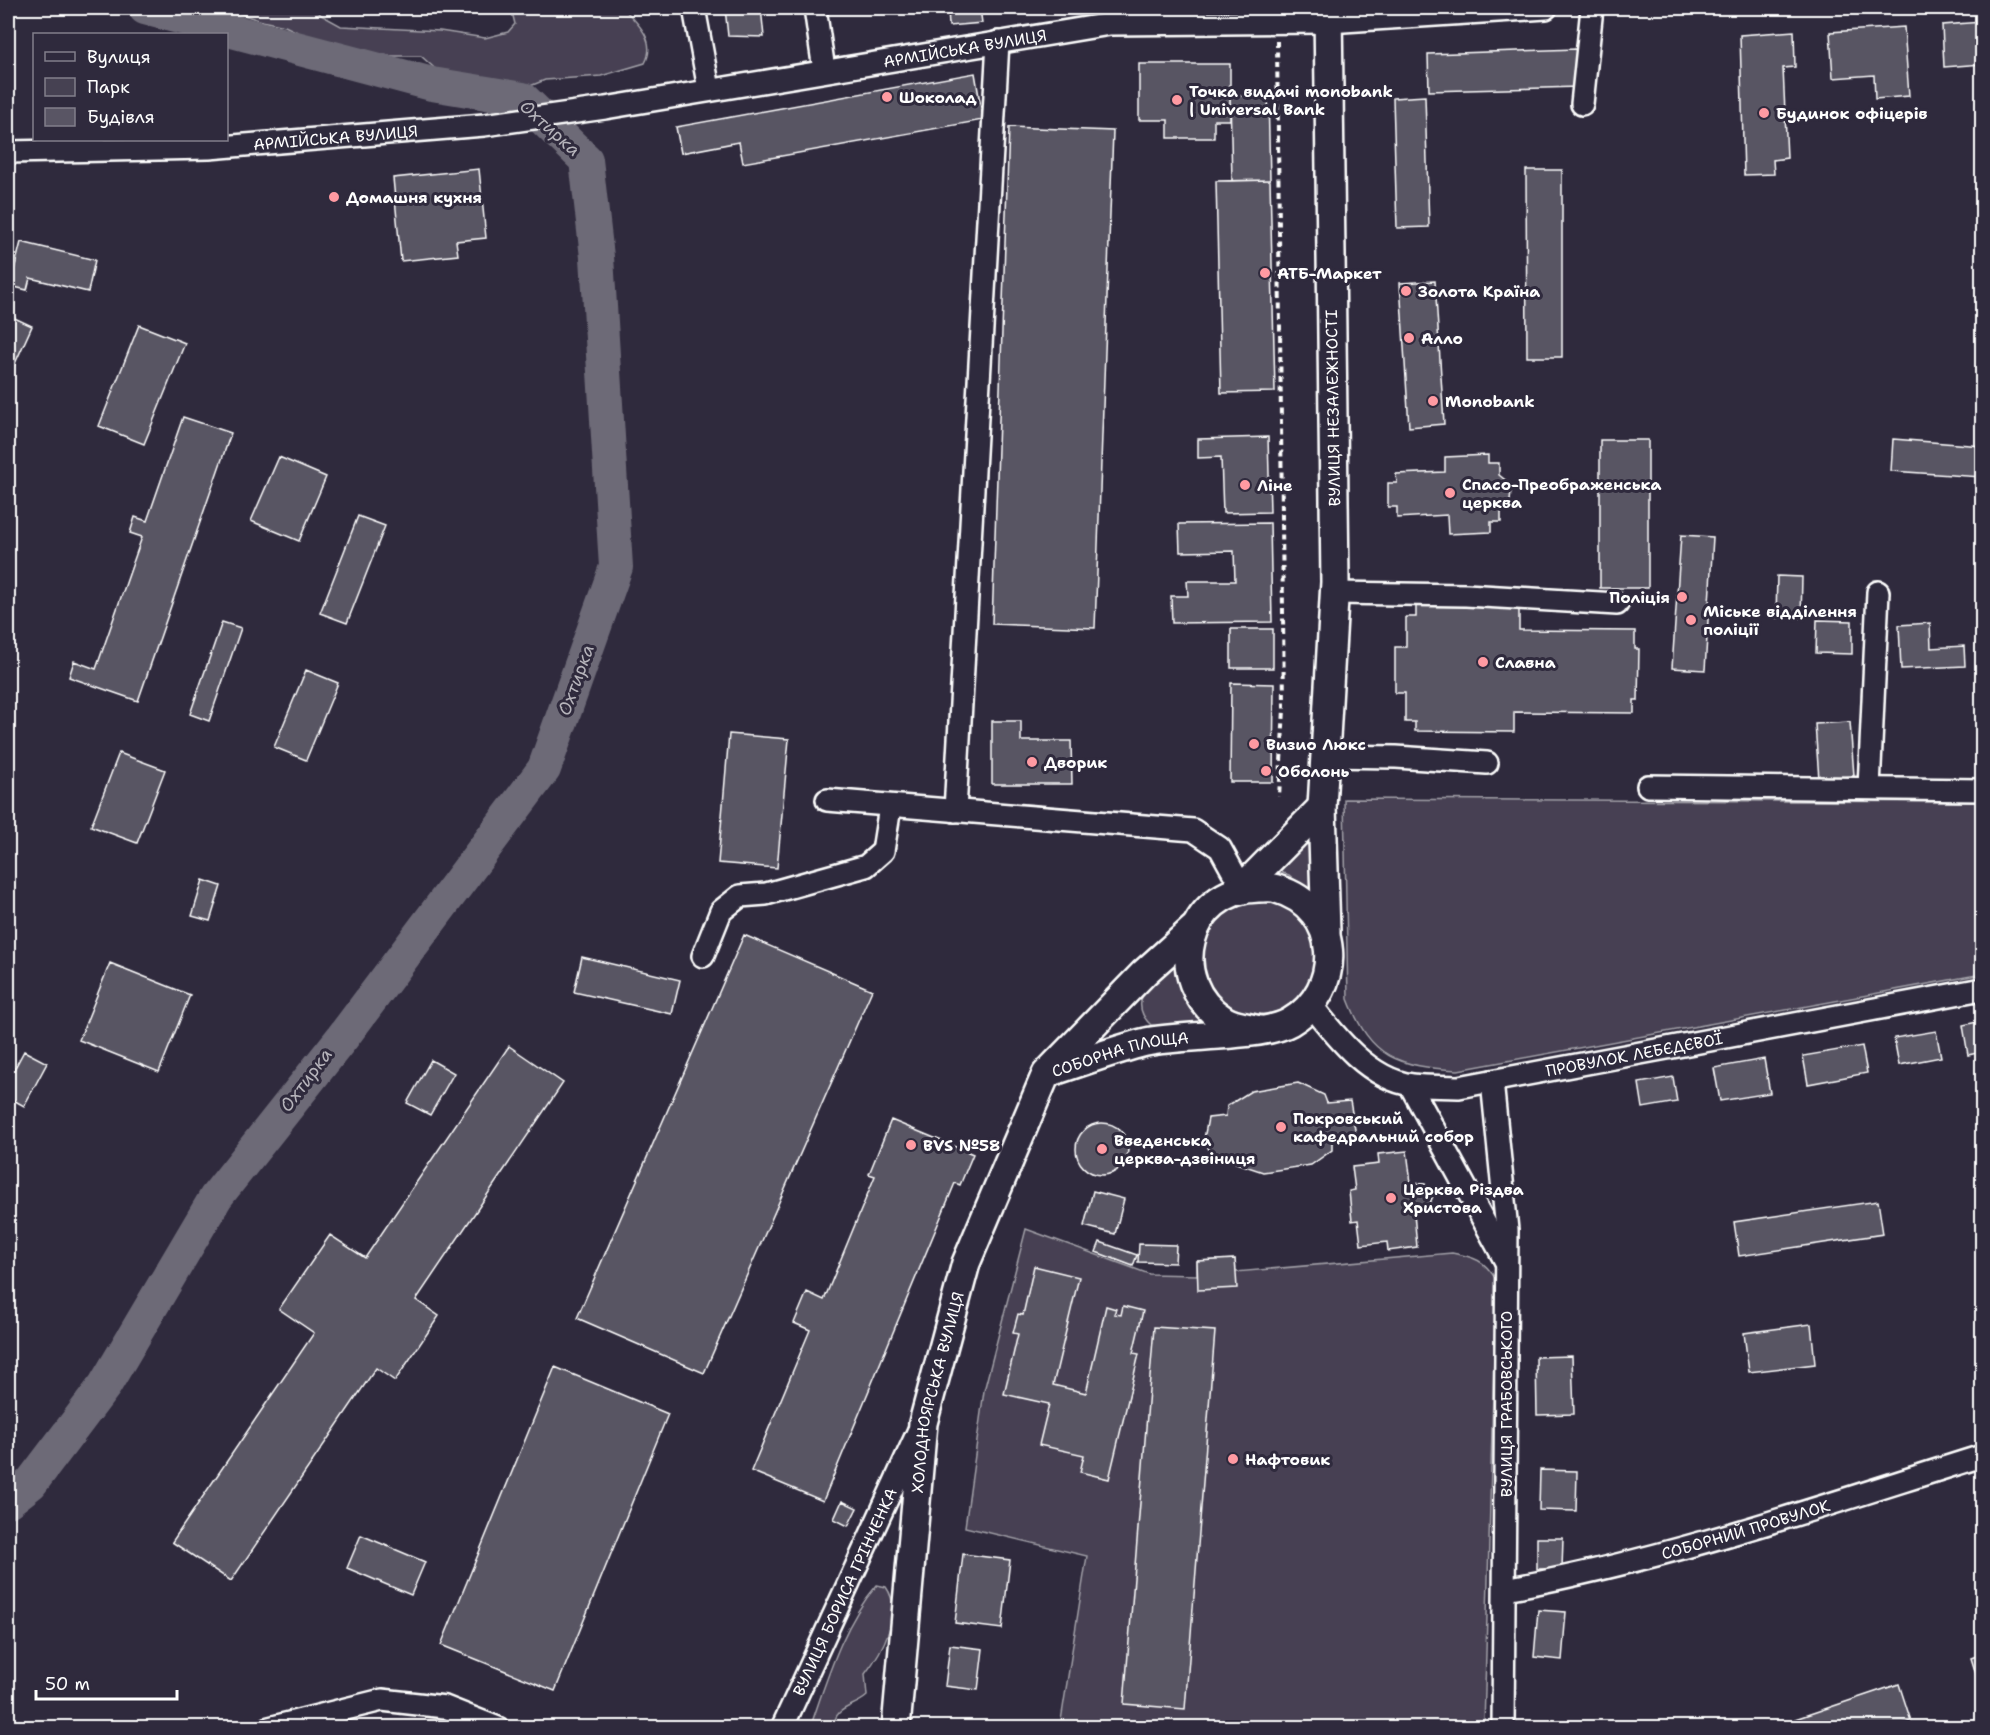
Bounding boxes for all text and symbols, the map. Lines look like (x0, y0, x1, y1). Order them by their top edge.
street label: АРМІЙСЬКА ВУЛИЦЯ (882, 24, 1048, 72)
legend (33, 33, 228, 141)
text: Вулиця (87, 45, 151, 69)
text: Парк (87, 75, 130, 99)
place label: Точка видачі monobank | Universal Bank (1189, 81, 1393, 120)
place label: Шоколад (899, 87, 978, 108)
marker: Шоколад (880, 90, 894, 104)
marker: Точка видачі monobank | Universal Bank (1170, 93, 1184, 107)
water label: Охтирка (514, 94, 586, 162)
place label: Будинок офіцерів (1776, 103, 1928, 124)
text: Будівля (87, 105, 155, 129)
marker: Будинок офіцерів (1757, 106, 1771, 120)
street label: АРМІЙСЬКА ВУЛИЦЯ (252, 120, 419, 155)
place label: Домашня кухня (346, 187, 482, 208)
marker: Домашня кухня (327, 190, 341, 204)
place label: АТБ-Маркет (1277, 263, 1382, 284)
marker: АТБ-Маркет (1258, 266, 1272, 280)
place label: Золота Країна (1418, 281, 1540, 302)
marker: Золота Країна (1399, 284, 1413, 298)
street label: ВУЛИЦЯ НЕЗАЛЕЖНОСТІ (1321, 309, 1345, 507)
place label: Алло (1421, 328, 1463, 349)
marker: Алло (1402, 331, 1416, 345)
place label: Monobank (1445, 391, 1535, 412)
marker: Monobank (1426, 394, 1440, 408)
place label: Спасо-Преображенська церква (1462, 474, 1661, 513)
place label: Ліне (1257, 475, 1293, 496)
marker: Ліне (1238, 478, 1252, 492)
marker: Спасо-Преображенська церква (1443, 486, 1457, 500)
place label: Поліція (1609, 587, 1670, 608)
marker: Поліція (1675, 590, 1689, 604)
place label: Міське відділення поліції (1703, 601, 1857, 640)
marker: Міське відділення поліції (1684, 613, 1698, 627)
water label: Охтирка (552, 641, 600, 719)
place label: Славна (1495, 652, 1556, 673)
marker: Славна (1476, 655, 1490, 669)
place label: Визио Люкс (1266, 734, 1366, 755)
marker: Визио Люкс (1247, 737, 1261, 751)
place label: Дворик (1044, 752, 1107, 773)
marker: Дворик (1025, 755, 1039, 769)
place label: Оболонь (1278, 761, 1350, 782)
marker: Оболонь (1259, 764, 1273, 778)
street label: СОБОРНА ПЛОЩА (1049, 1027, 1189, 1082)
street label: ПРОВУЛОК ЛЕБЄДЄВОЇ (1544, 1027, 1725, 1081)
water label: Охтирка (274, 1043, 338, 1117)
place label: Покровський кафедральний собор (1293, 1108, 1474, 1147)
marker: Покровський кафедральний собор (1274, 1120, 1288, 1134)
place label: Введенська церква-дзвіниця (1114, 1130, 1255, 1169)
place label: BVS №58 (923, 1135, 1000, 1156)
marker: BVS №58 (904, 1138, 918, 1152)
marker: Введенська церква-дзвіниця (1095, 1142, 1109, 1156)
place label: Церква Різдва Христова (1403, 1179, 1524, 1218)
marker: Церква Різдва Христова (1384, 1191, 1398, 1205)
street label: ХОЛОДНОЯРСЬКА ВУЛИЦЯ (906, 1289, 968, 1494)
street label: ВУЛИЦЯ ГРАБОВСЬКОГО (1496, 1311, 1517, 1497)
place label: Нафтовик (1245, 1449, 1330, 1470)
marker: Нафтовик (1226, 1452, 1240, 1466)
street label: ВУЛИЦЯ БОРИСА ГРІНЧЕНКА (788, 1484, 902, 1699)
street label: СОБОРНИЙ ПРОВУЛОК (1659, 1494, 1833, 1564)
scale bar (36, 1663, 177, 1701)
text: 50 m (45, 1672, 90, 1696)

